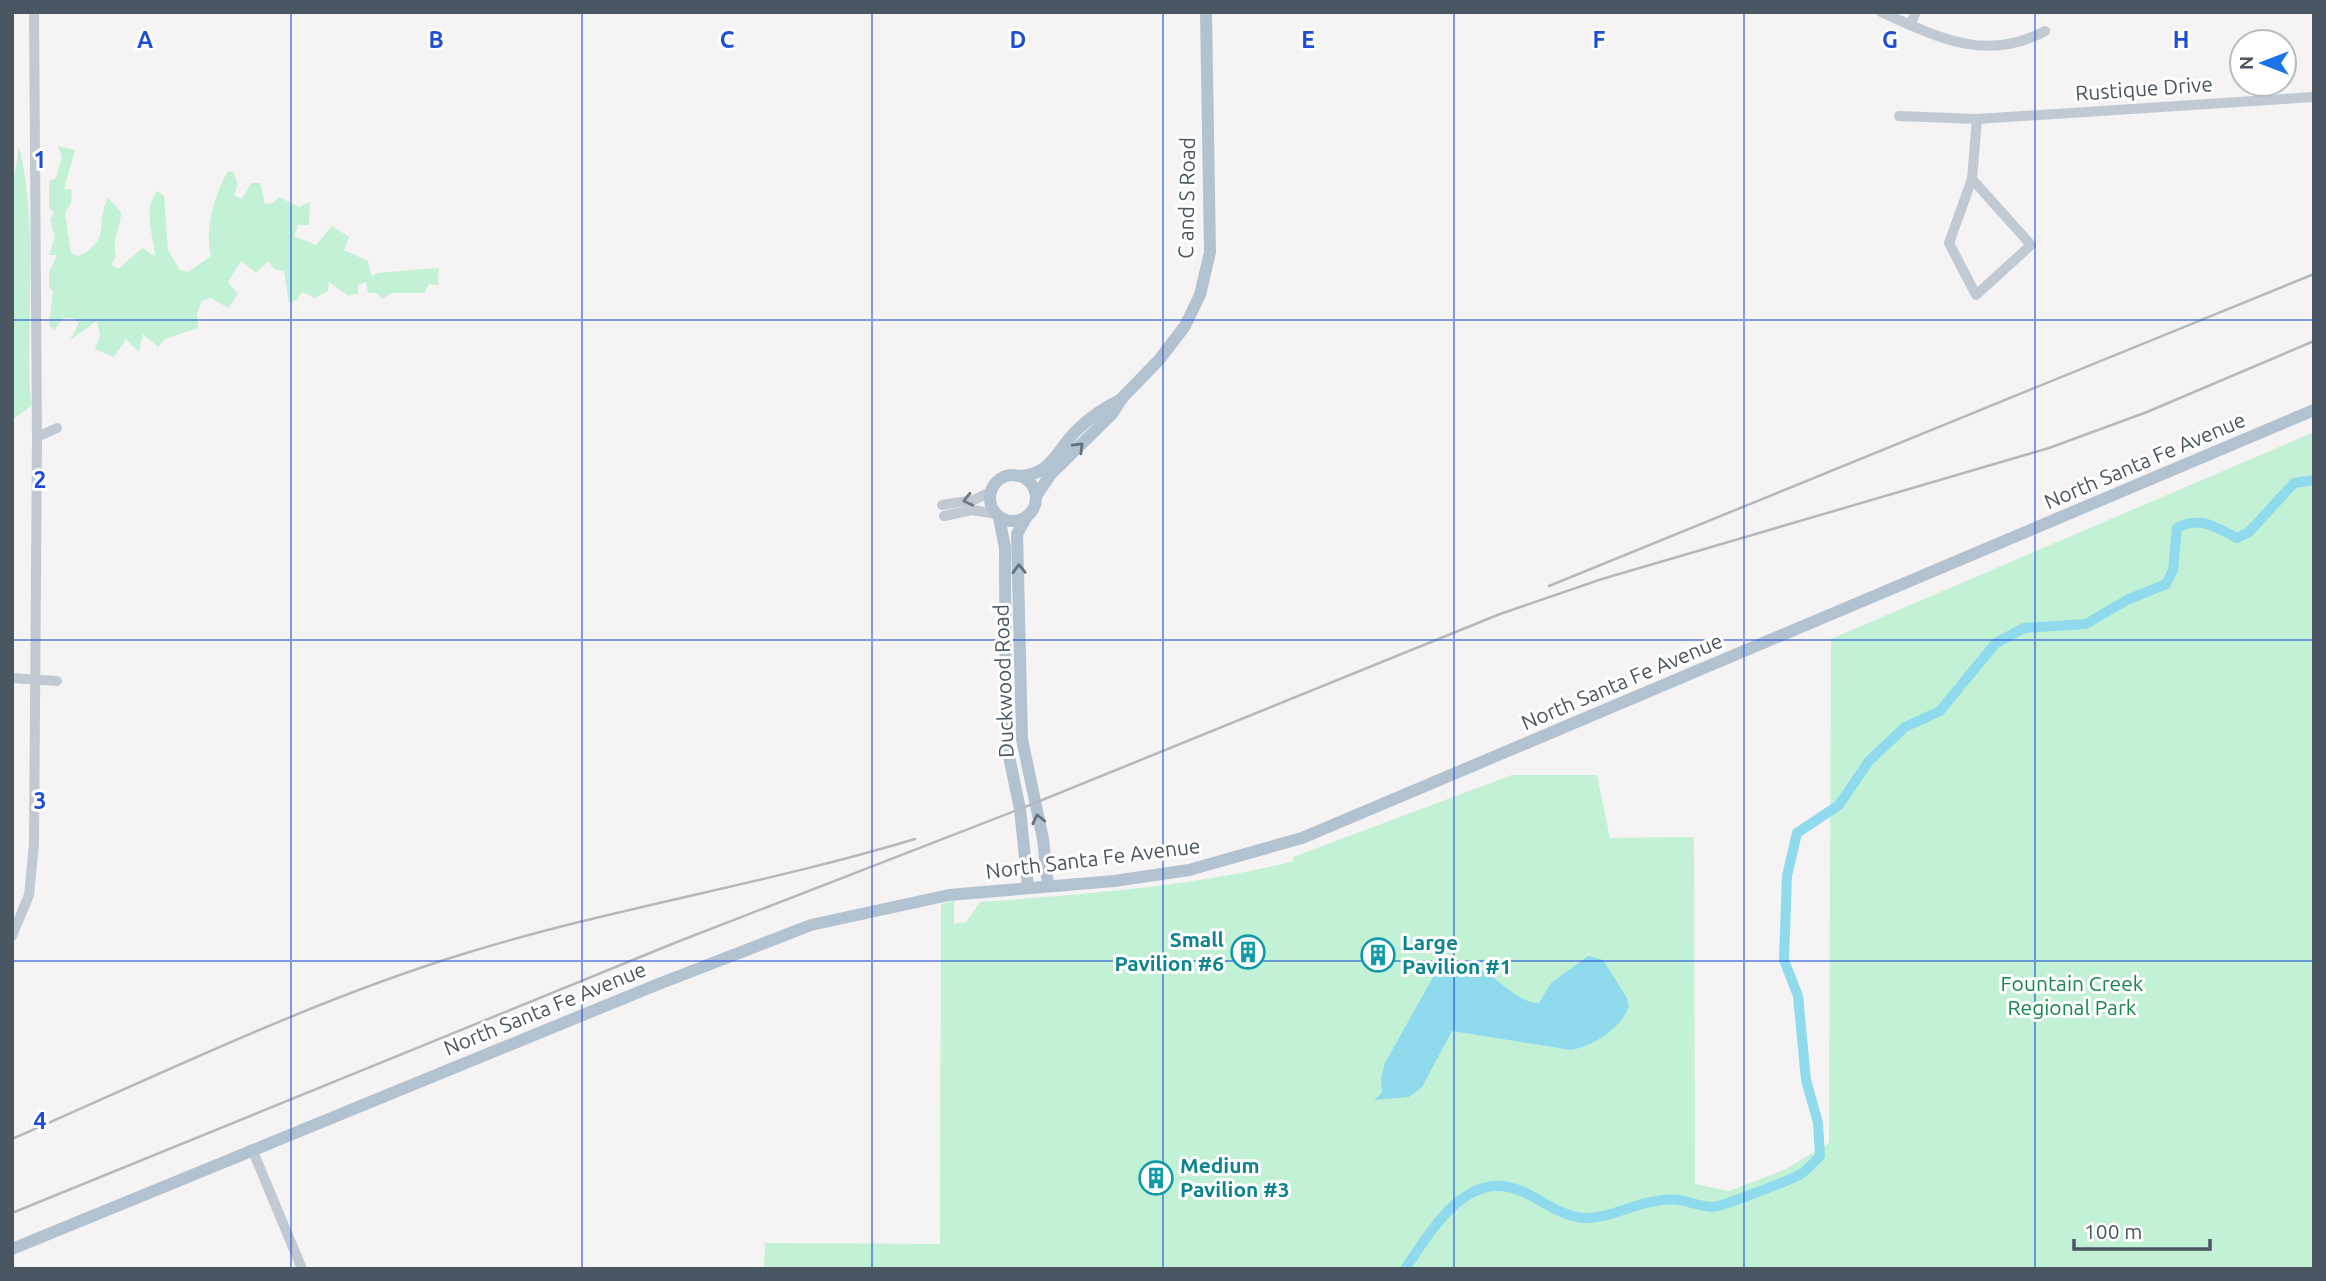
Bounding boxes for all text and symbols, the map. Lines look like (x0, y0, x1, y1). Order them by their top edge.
text: A (137, 27, 153, 52)
text: B (428, 27, 444, 52)
text: C (720, 27, 735, 52)
text: D (1010, 27, 1026, 52)
text: E (1301, 27, 1315, 52)
text: F (1593, 27, 1606, 52)
text: G (1882, 27, 1898, 52)
text: H (2173, 27, 2189, 52)
north arrow (2228, 28, 2298, 98)
text: N (2235, 56, 2257, 70)
street label: Rustique Drive (2074, 71, 2214, 105)
street label: C and S Road (1173, 137, 1199, 259)
text: 1 (34, 147, 46, 172)
street label: North Santa Fe Avenue (2040, 407, 2249, 513)
one-way arrow (1070, 443, 1083, 456)
text: 2 (34, 467, 46, 492)
one-way arrow (962, 492, 974, 506)
one-way arrow (1012, 563, 1027, 574)
street label: Duckwood Road (988, 604, 1018, 758)
street label: North Santa Fe Avenue (1517, 628, 1726, 734)
text: 3 (34, 788, 46, 813)
one-way arrow (1032, 813, 1046, 825)
street label: North Santa Fe Avenue (984, 833, 1202, 883)
place label: Small Pavilion #6 (1114, 927, 1224, 975)
place label: Large Pavilion #1 (1402, 930, 1512, 978)
building icon: Small Pavilion #6 (1229, 933, 1267, 971)
building icon: Large Pavilion #1 (1359, 936, 1397, 974)
street label: North Santa Fe Avenue (440, 956, 649, 1060)
park label: Fountain Creek Regional Park (2001, 971, 2144, 1019)
text: 4 (34, 1108, 47, 1133)
place label: Medium Pavilion #3 (1180, 1153, 1290, 1201)
building icon: Medium Pavilion #3 (1137, 1159, 1175, 1197)
scale bar (2074, 1208, 2210, 1252)
text: 100 m (2084, 1219, 2142, 1243)

